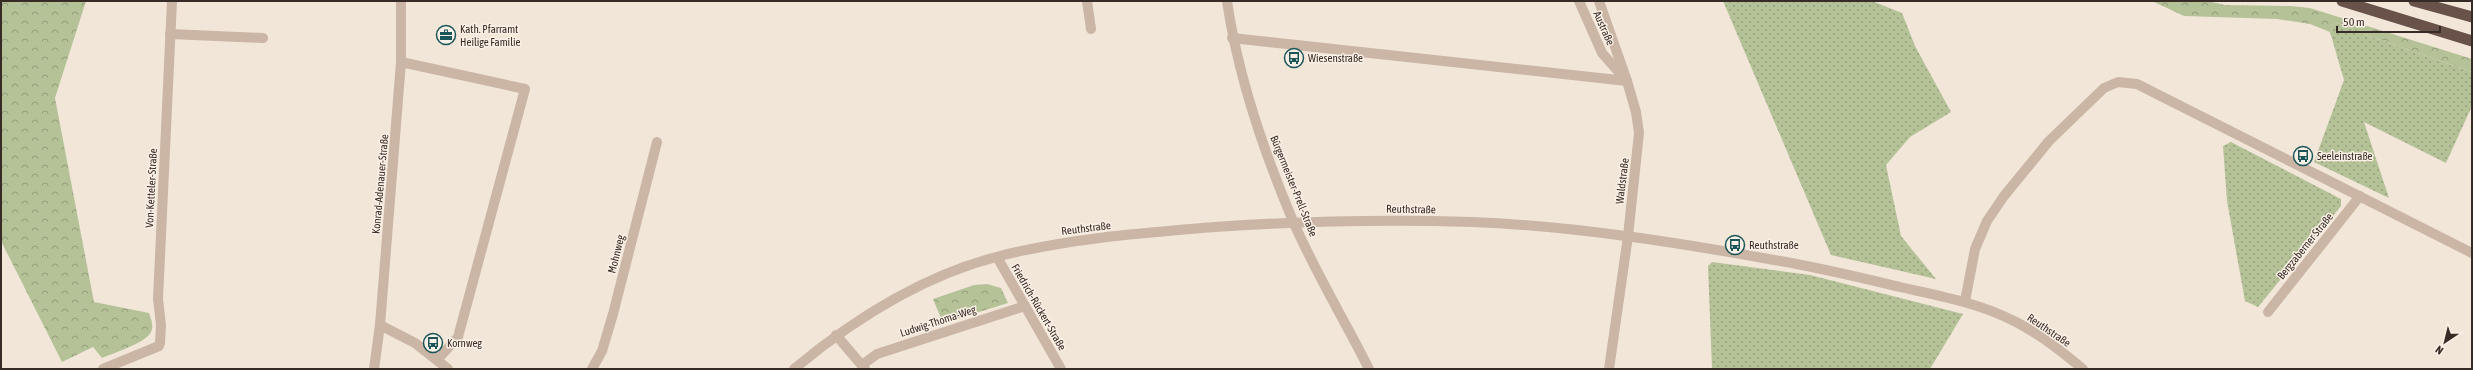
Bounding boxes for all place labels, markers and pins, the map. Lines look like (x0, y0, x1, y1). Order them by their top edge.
place label: Kath. Pfarramt Heilige Familie (460, 23, 521, 48)
office icon: Kath. Pfarramt Heilige Familie (435, 24, 457, 46)
bus stop icon: Wiesenstraße (1283, 47, 1305, 69)
place label: Wiesenstraße (1308, 52, 1363, 64)
bus stop icon: Seeleinstraße (2292, 145, 2314, 167)
place label: Seeleinstraße (2317, 150, 2373, 162)
bus stop icon: Reuthstraße (1724, 234, 1746, 256)
place label: Reuthstraße (1749, 239, 1799, 251)
bus stop icon: Kornweg (422, 332, 444, 354)
place label: Kornweg (447, 337, 482, 349)

